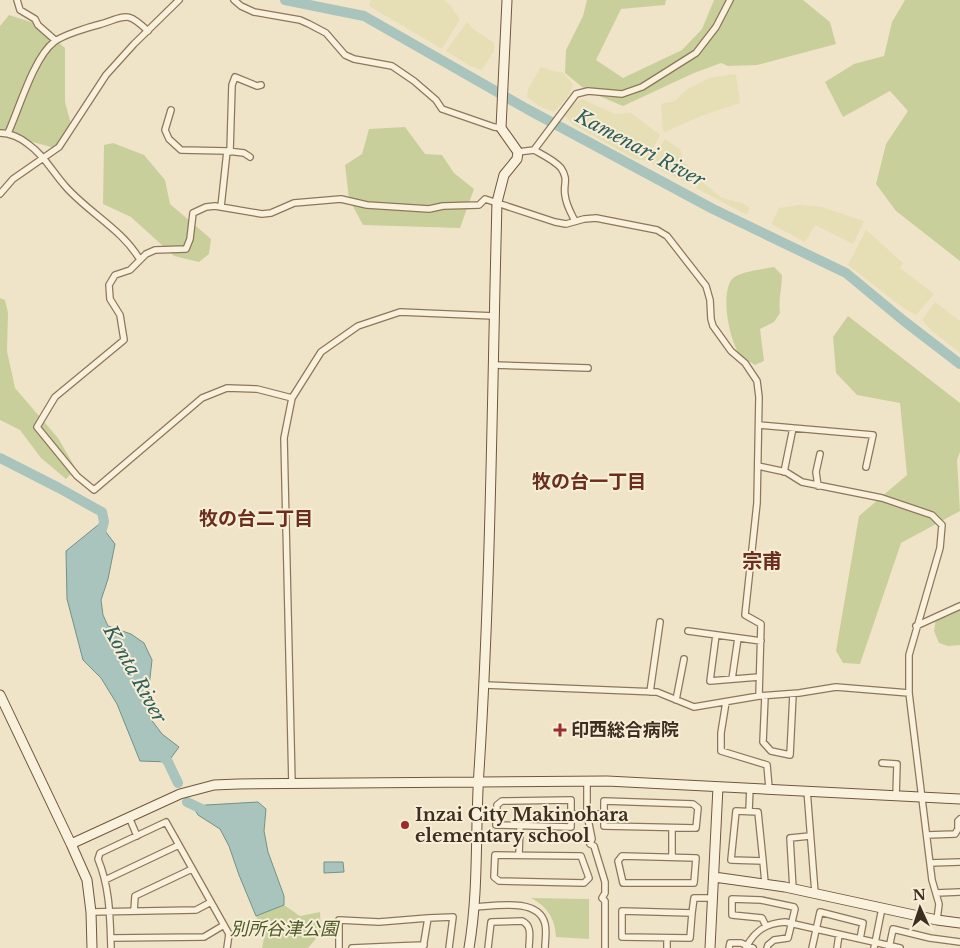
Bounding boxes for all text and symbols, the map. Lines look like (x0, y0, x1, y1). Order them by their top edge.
water label: Kamenari River (571, 104, 710, 192)
district label: 牧の台一丁目 (532, 470, 646, 493)
district label: 牧の台二丁目 (199, 507, 313, 530)
district label: 宗甫 (742, 549, 782, 573)
water label: Konta River (98, 620, 172, 728)
place label: 印西総合病院 (571, 719, 679, 741)
marker: 印西総合病院 (553, 723, 567, 737)
place label: Inzai City Makinohara elementary school (415, 804, 629, 847)
marker: Inzai City Makinohara elementary school (399, 819, 411, 831)
north arrow (895, 883, 945, 933)
text: N (912, 886, 926, 904)
park label: 別所谷津公園 (230, 918, 341, 940)

